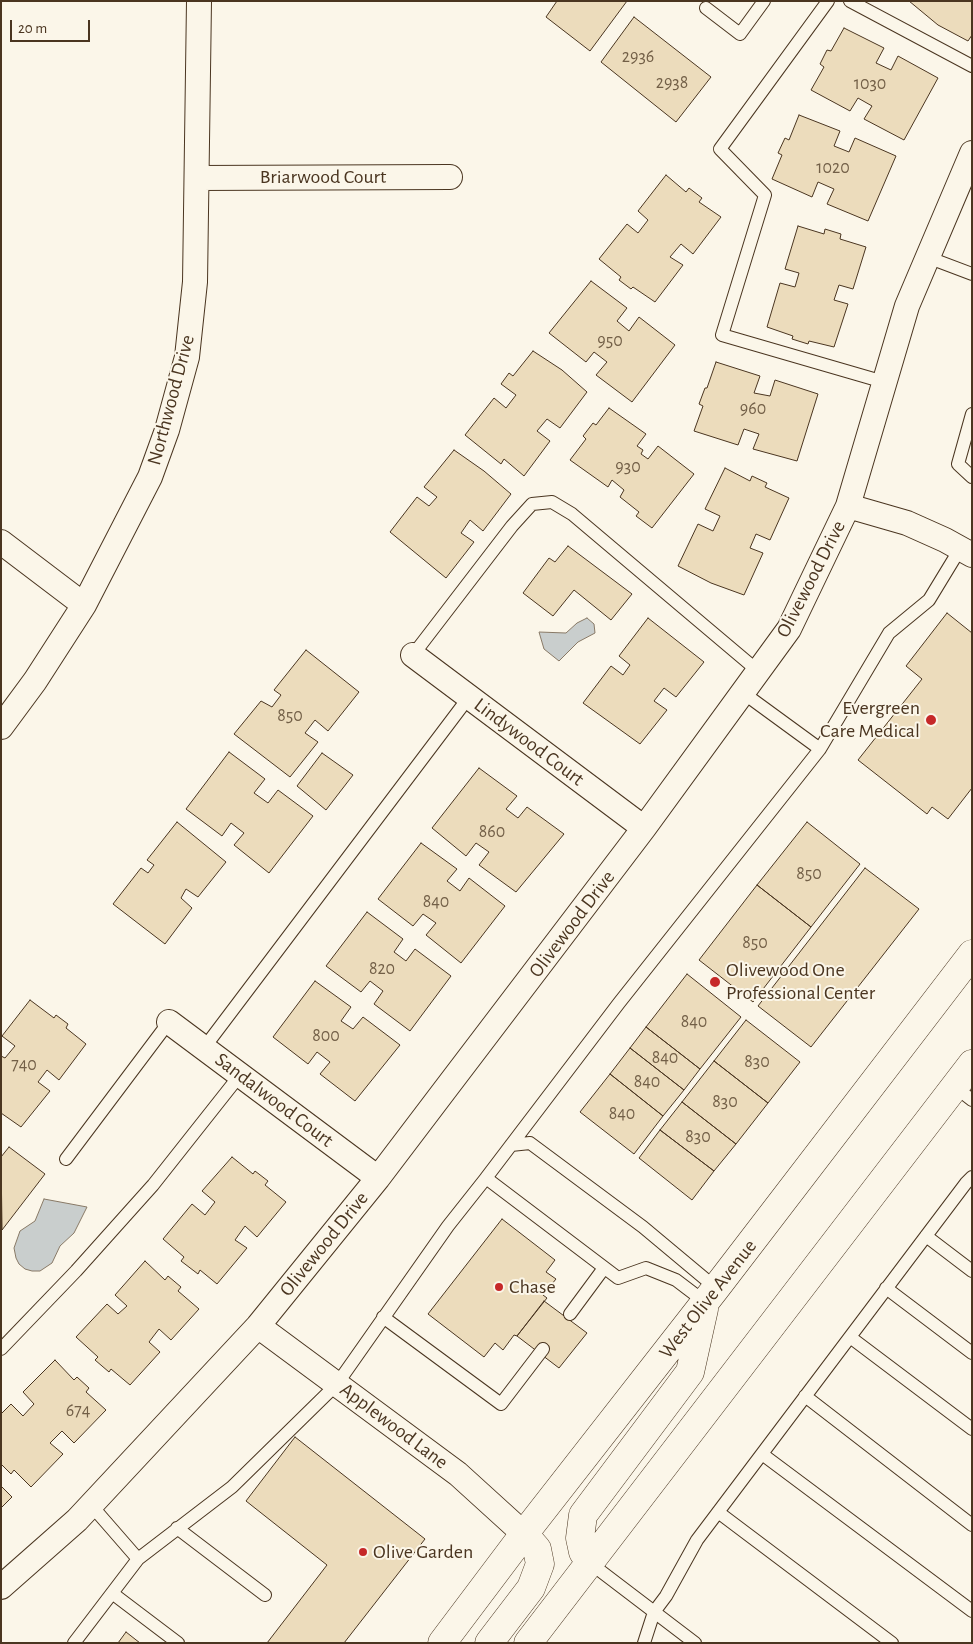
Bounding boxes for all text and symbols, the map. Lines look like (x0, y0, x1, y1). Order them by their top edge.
scale bar (12, 10, 92, 42)
text: 20 m (18, 21, 47, 36)
house number: 2936 (622, 46, 654, 68)
house number: 2938 (656, 72, 688, 94)
house number: 1030 (854, 73, 886, 95)
house number: 1020 (816, 157, 850, 179)
street label: Briarwood Court (260, 165, 386, 189)
house number: 950 (597, 330, 623, 352)
street label: Northwood Drive (142, 332, 200, 468)
house number: 960 (740, 398, 766, 420)
house number: 930 (615, 456, 641, 478)
street label: Olivewood Drive (771, 517, 851, 641)
street label: Lindywood Court (469, 693, 589, 791)
place label: Evergreen Care Medical (820, 696, 920, 743)
house number: 850 (277, 705, 303, 727)
marker: Evergreen Care Medical (924, 713, 938, 727)
house number: 860 (479, 821, 505, 843)
house number: 850 (796, 863, 822, 885)
street label: Olivewood Drive (524, 866, 620, 982)
house number: 840 (423, 891, 449, 913)
house number: 850 (742, 932, 768, 954)
house number: 820 (369, 958, 395, 980)
place label: Olivewood One Professional Center (726, 958, 875, 1005)
marker: Olivewood One Professional Center (708, 975, 722, 989)
house number: 840 (681, 1011, 707, 1033)
house number: 800 (312, 1025, 340, 1047)
house number: 840 (652, 1047, 678, 1069)
street label: Sandalwood Court (210, 1048, 338, 1152)
house number: 830 (744, 1051, 770, 1073)
house number: 740 (11, 1054, 37, 1076)
house number: 840 (634, 1071, 660, 1093)
house number: 830 (712, 1091, 738, 1113)
house number: 840 (609, 1103, 635, 1125)
house number: 830 (685, 1126, 711, 1148)
street label: Olivewood Drive (274, 1187, 374, 1301)
street label: West Olive Avenue (654, 1235, 762, 1363)
place label: Chase (509, 1275, 556, 1299)
marker: Chase (493, 1281, 505, 1293)
street label: Applewood Lane (335, 1378, 453, 1474)
house number: 674 (66, 1400, 90, 1422)
place label: Olive Garden (373, 1540, 473, 1564)
marker: Olive Garden (357, 1546, 369, 1558)

